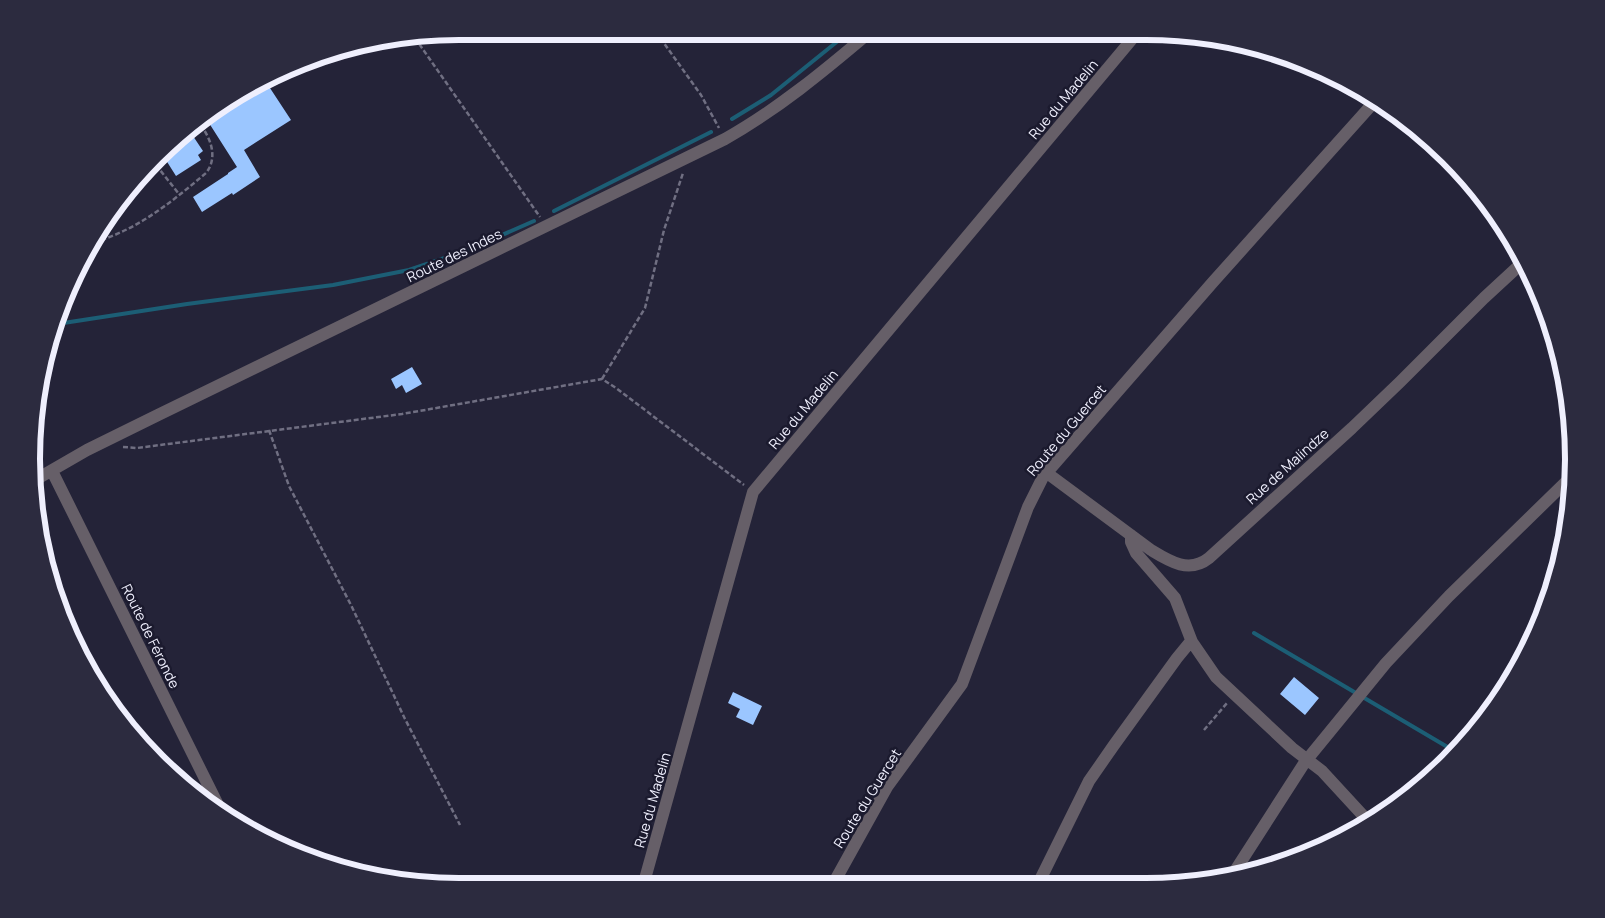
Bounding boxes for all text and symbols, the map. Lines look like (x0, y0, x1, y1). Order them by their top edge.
street label: Rue du Madelin (1024, 55, 1102, 143)
street label: Route des Indes (403, 224, 505, 286)
street label: Rue du Madelin (764, 365, 842, 453)
street label: Route du Guercet (1022, 380, 1110, 480)
street label: Rue de Malindze (1242, 424, 1332, 508)
street label: Route de Féronde (117, 581, 185, 691)
street label: Route du Guercet (829, 744, 905, 851)
street label: Rue du Madelin (629, 750, 675, 850)

